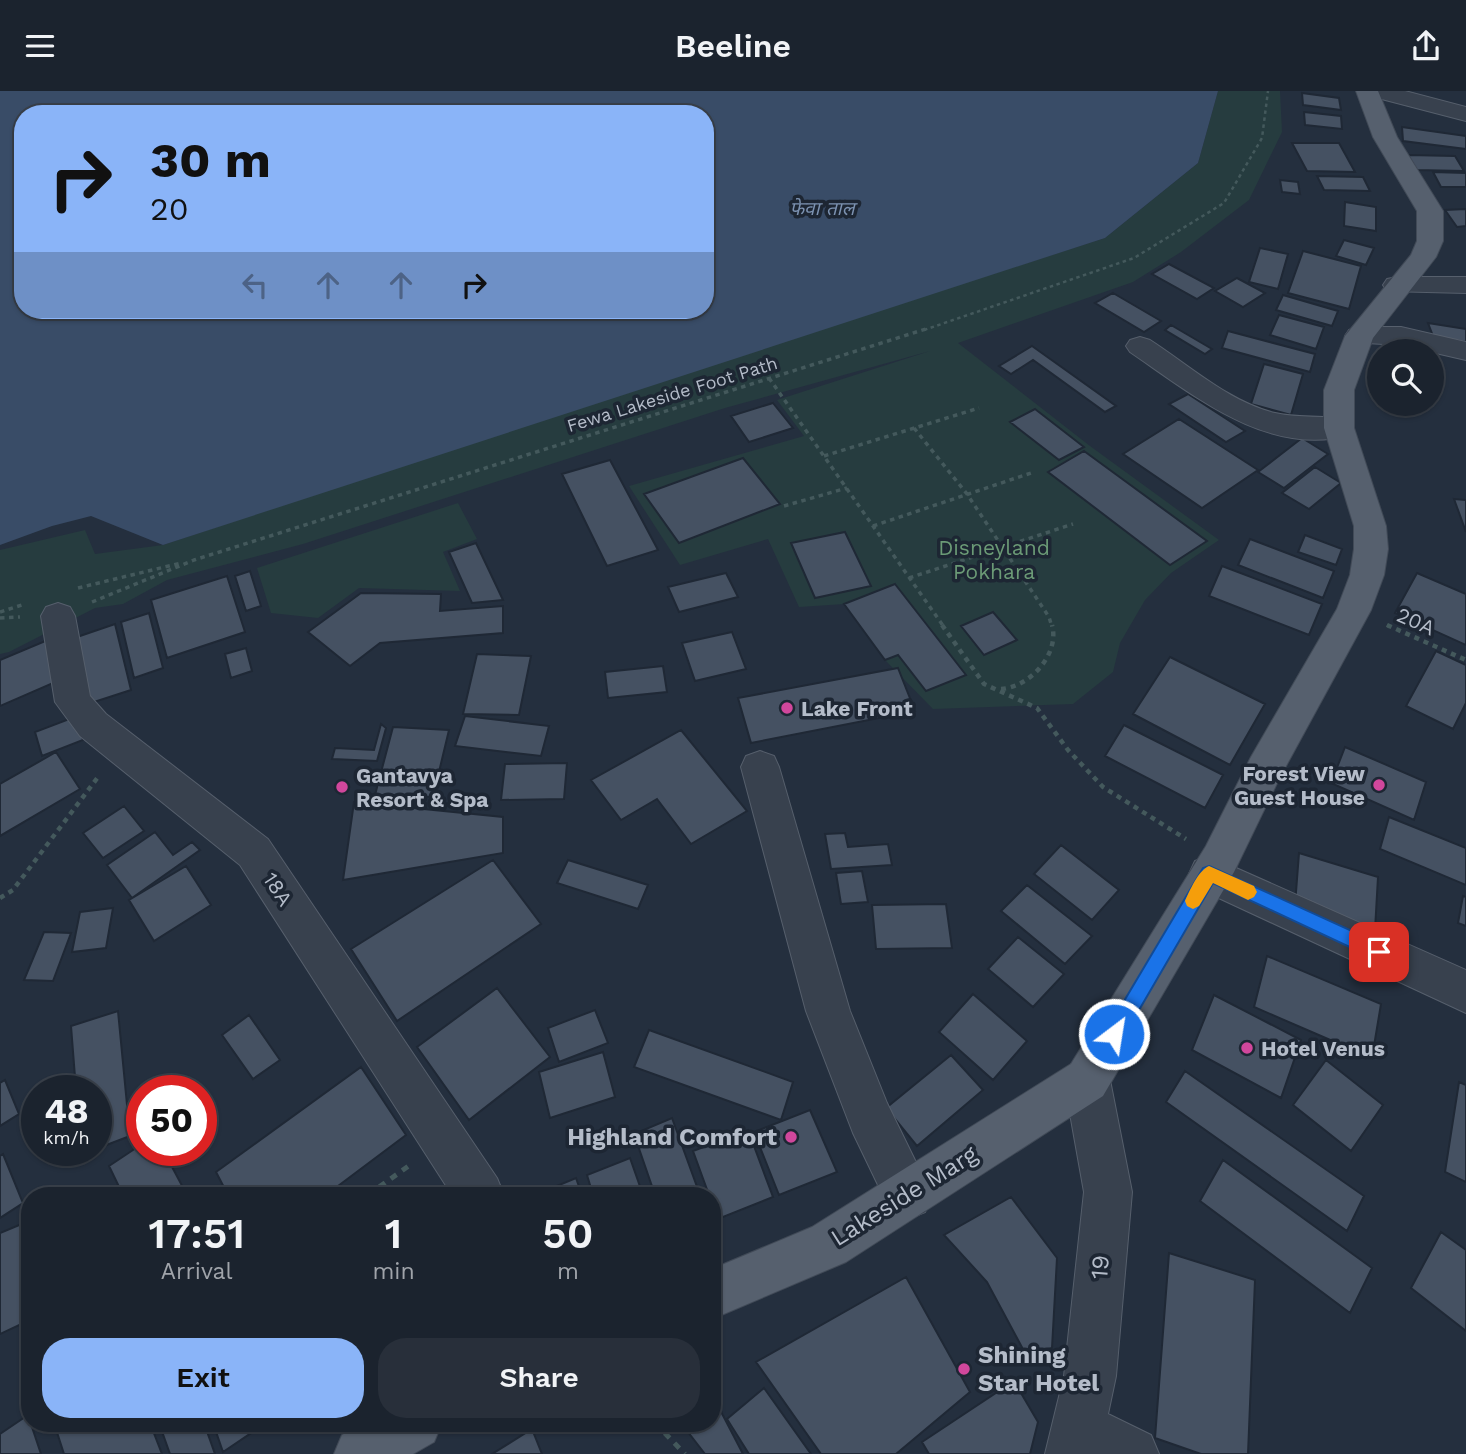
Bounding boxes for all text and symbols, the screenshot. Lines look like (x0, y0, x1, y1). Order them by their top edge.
icon: menu (21, 27, 59, 65)
text: Beeline (675, 27, 791, 65)
icon: share (1407, 27, 1445, 65)
text: 30 m (150, 131, 271, 189)
icon: right (35, 133, 126, 224)
text: 20 (150, 190, 189, 228)
water label: फेवा ताल (789, 197, 859, 220)
icon: left (236, 266, 274, 304)
icon: ahead (309, 266, 347, 304)
icon: ahead (382, 266, 420, 304)
icon: right (455, 266, 493, 304)
map controls (1367, 339, 1444, 416)
button: search (1367, 339, 1444, 416)
street label: Fewa Lakeside Foot Path (564, 352, 780, 436)
park label: Disneyland Pokhara (938, 535, 1050, 584)
street label: 20A (1393, 602, 1439, 640)
place label: Lake Front (801, 696, 913, 721)
marker: Lake Front (779, 700, 795, 716)
place label: Forest View Guest House (1234, 761, 1365, 810)
place label: Gantavya Resort & Spa (356, 763, 489, 812)
marker: Forest View Guest House (1371, 777, 1387, 793)
marker: Gantavya Resort & Spa (334, 779, 350, 795)
street label: 18A (258, 868, 298, 911)
pin (1349, 922, 1409, 982)
icon: arrive (1360, 933, 1398, 971)
position arrow (1077, 997, 1151, 1071)
place label: Hotel Venus (1261, 1036, 1385, 1061)
marker: Hotel Venus (1239, 1040, 1255, 1056)
speed limit sign: 50 (126, 1075, 217, 1166)
text: 48 (44, 1090, 89, 1132)
place label: Highland Comfort (567, 1123, 778, 1151)
text: km/h (43, 1127, 90, 1148)
marker: Highland Comfort (783, 1129, 799, 1145)
street label: Lakeside Marg (826, 1140, 982, 1252)
text: 17:51 (149, 1209, 245, 1258)
text: 1 (385, 1209, 402, 1258)
text: 50 (542, 1209, 593, 1258)
street label: 19 (1085, 1254, 1115, 1280)
text: Arrival (161, 1258, 233, 1285)
text: min (372, 1258, 415, 1285)
text: m (557, 1258, 579, 1285)
button: Exit (42, 1338, 364, 1418)
button: Share (378, 1338, 700, 1418)
place label: Shining Star Hotel (978, 1341, 1099, 1397)
marker: Shining Star Hotel (956, 1361, 972, 1377)

